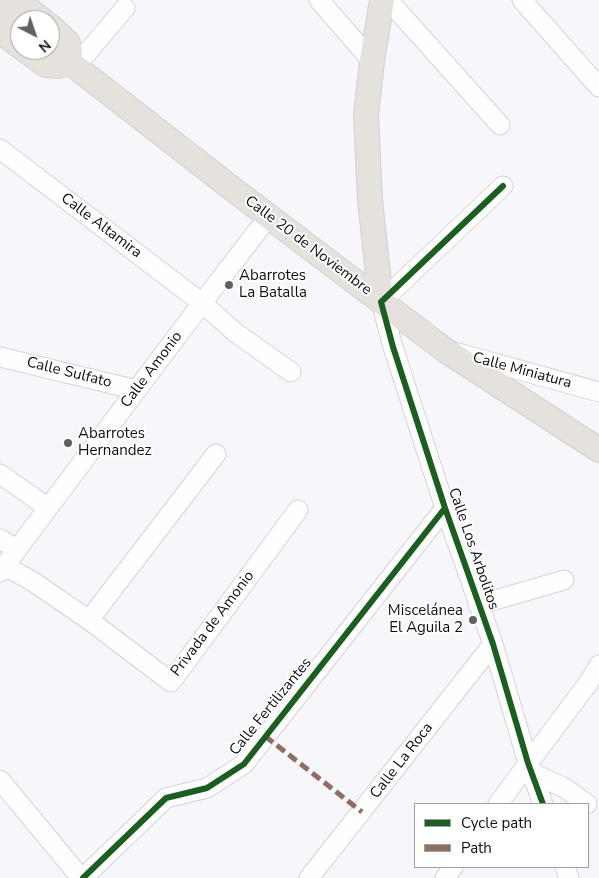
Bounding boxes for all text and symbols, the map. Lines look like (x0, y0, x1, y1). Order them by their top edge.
north arrow (10, 10, 60, 60)
text: N (34, 35, 55, 57)
street label: Calle Altamira (57, 190, 145, 262)
street label: Calle 20 de Noviembre (241, 192, 375, 300)
place label: Abarrotes La Batalla (239, 267, 307, 302)
marker: Abarrotes La Batalla (223, 279, 235, 291)
street label: Calle Amonio (117, 328, 187, 412)
street label: Calle Miniatura (471, 349, 573, 393)
street label: Calle Sulfato (25, 354, 113, 392)
place label: Abarrotes Hernandez (78, 425, 151, 460)
marker: Abarrotes Hernandez (62, 437, 74, 449)
street label: Calle Los Arbolitos (444, 486, 502, 612)
street label: Privada de Amonio (168, 568, 258, 680)
place label: Miscelánea El Aguila 2 (388, 602, 463, 637)
marker: Miscelánea El Aguila 2 (467, 614, 479, 626)
street label: Calle Fertilizantes (226, 655, 316, 759)
street label: Calle La Roca (367, 719, 437, 803)
legend (414, 803, 589, 868)
text: Cycle path (461, 813, 532, 833)
text: Path (461, 838, 492, 858)

